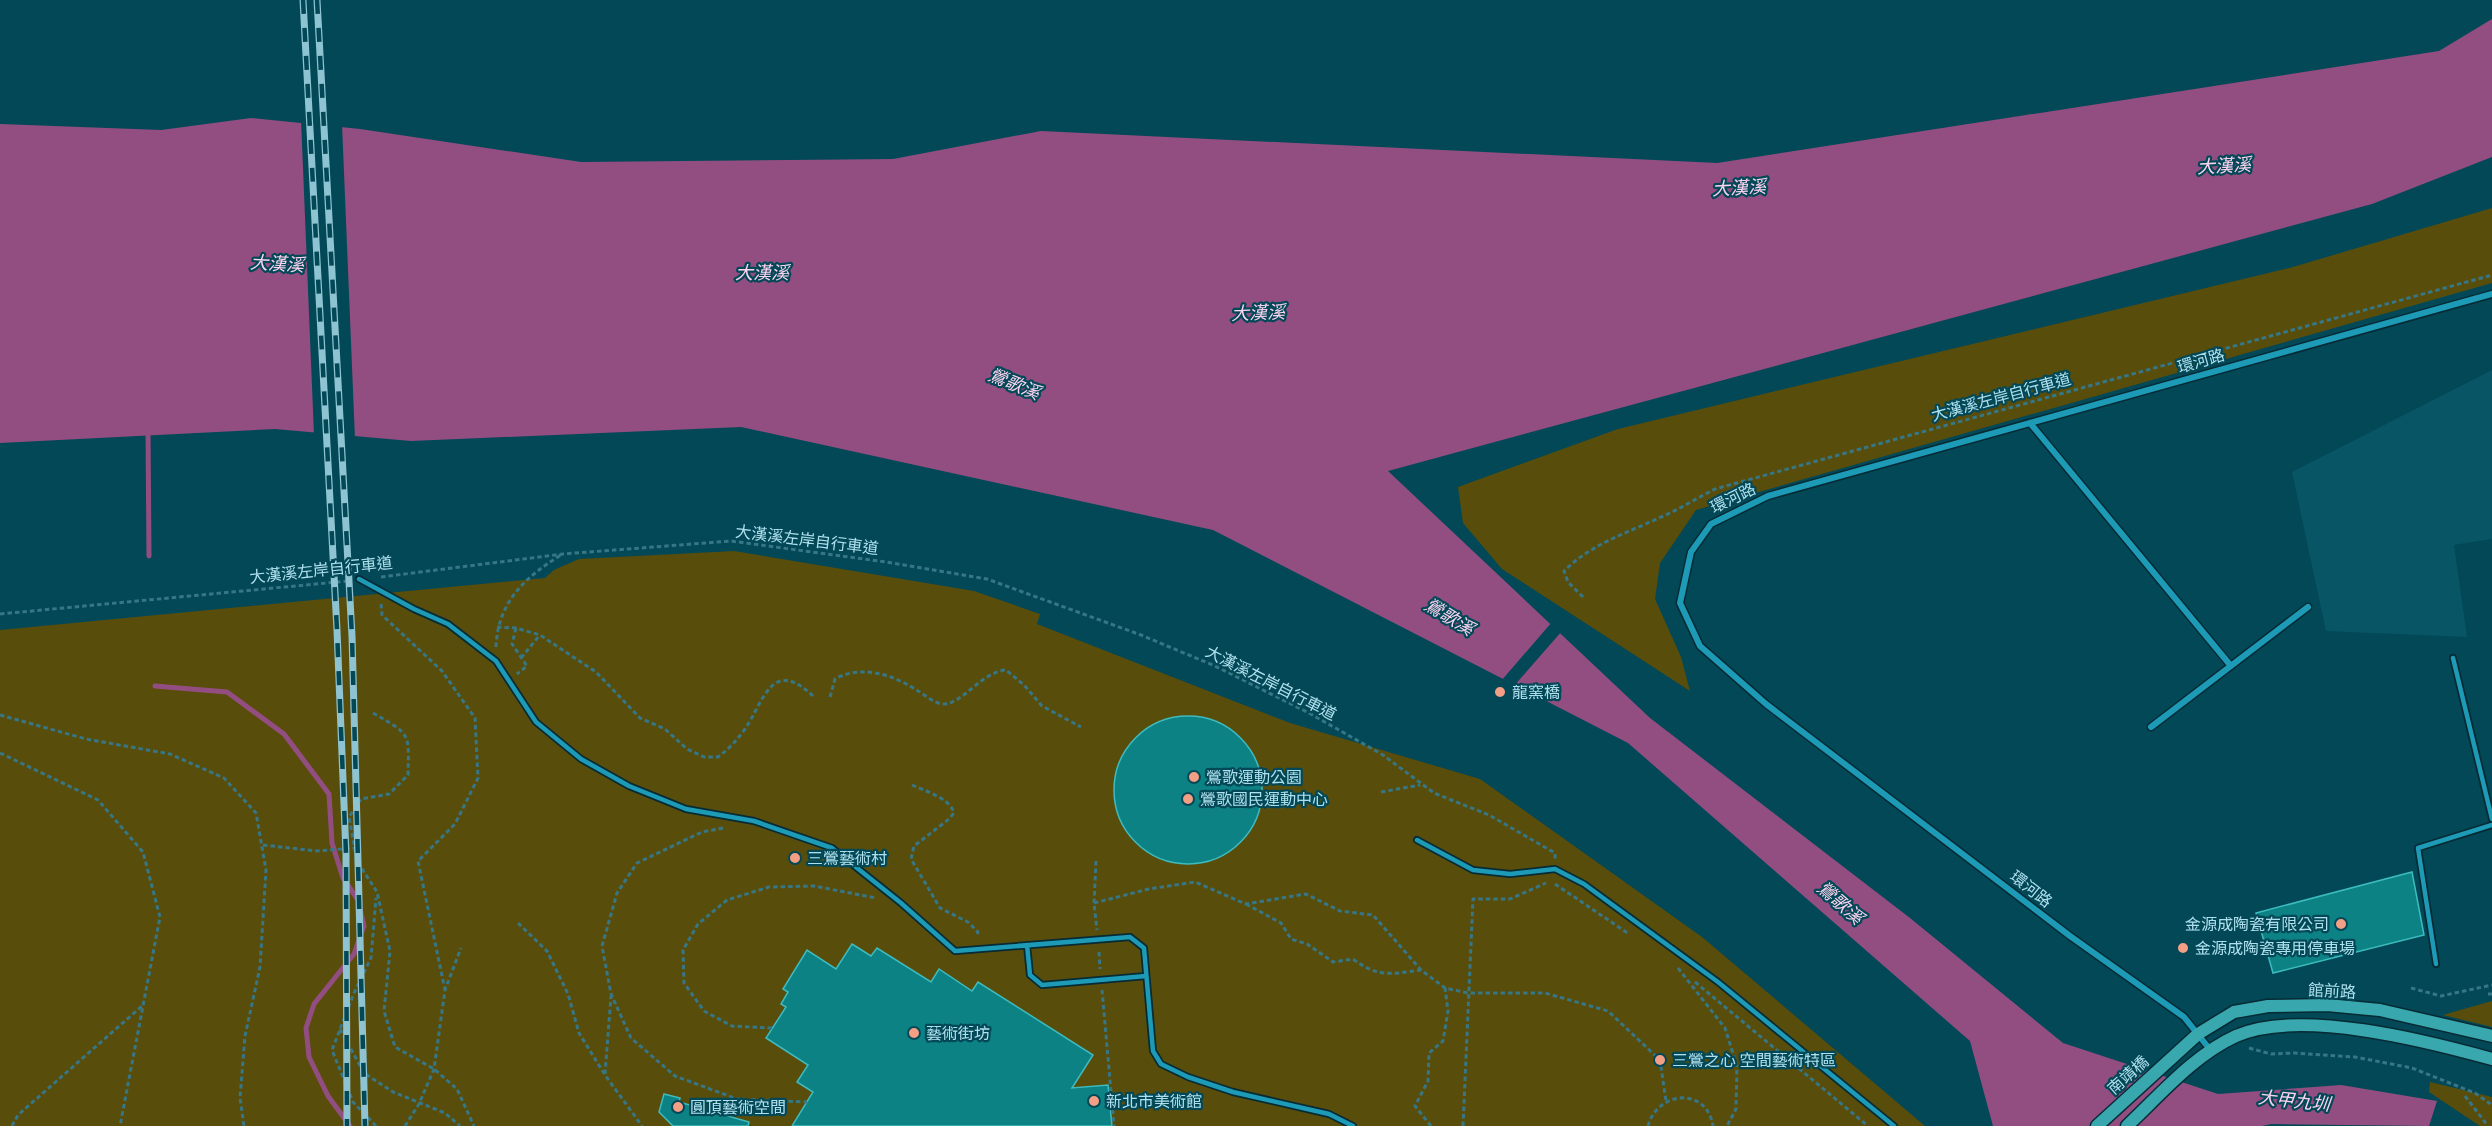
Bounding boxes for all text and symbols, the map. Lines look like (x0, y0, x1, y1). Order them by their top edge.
water label: 大漢溪 (2196, 153, 2255, 178)
water label: 大漢溪 (1711, 175, 1770, 200)
water label: 大漢溪 (249, 252, 308, 277)
water label: 大漢溪 (735, 262, 792, 284)
water label: 大漢溪 (1231, 301, 1288, 325)
street label: 環河路 (2175, 345, 2227, 377)
water label: 鶯歌溪 (985, 364, 1046, 405)
street label: 大漢溪左岸自行車道 (1929, 369, 2073, 425)
street label: 環河路 (1707, 479, 1759, 517)
street label: 大漢溪左岸自行車道 (734, 522, 880, 558)
street label: 大漢溪左岸自行車道 (248, 553, 394, 587)
water label: 鶯歌溪 (1420, 594, 1480, 642)
street label: 大漢溪左岸自行車道 (1203, 642, 1339, 724)
place label: 龍窯橋 (1512, 683, 1560, 702)
marker: 龍窯橋 (1493, 685, 1507, 699)
place label: 鶯歌運動公園 (1206, 768, 1302, 787)
marker: 鶯歌運動公園 (1187, 770, 1201, 784)
place label: 鶯歌國民運動中心 (1200, 790, 1328, 809)
marker: 鶯歌國民運動中心 (1181, 792, 1195, 806)
place label: 三鶯藝術村 (807, 849, 887, 868)
marker: 三鶯藝術村 (788, 851, 802, 865)
street label: 環河路 (2006, 867, 2056, 911)
water label: 鶯歌溪 (1812, 877, 1870, 931)
place label: 金源成陶瓷有限公司 (2185, 915, 2329, 934)
marker: 金源成陶瓷有限公司 (2334, 917, 2348, 931)
place label: 金源成陶瓷專用停車場 (2195, 939, 2355, 958)
marker: 金源成陶瓷專用停車場 (2176, 941, 2190, 955)
street label: 館前路 (2308, 980, 2356, 1002)
place label: 藝術街坊 (926, 1024, 990, 1043)
marker: 藝術街坊 (907, 1026, 921, 1040)
place label: 三鶯之心 空間藝術特區 (1672, 1051, 1836, 1070)
street label: 南靖橋 (2104, 1052, 2152, 1098)
marker: 三鶯之心 空間藝術特區 (1653, 1053, 1667, 1067)
water label: 大甲九圳 (2257, 1086, 2334, 1116)
place label: 新北市美術館 (1106, 1092, 1202, 1111)
marker: 新北市美術館 (1087, 1094, 1101, 1108)
place label: 圓頂藝術空間 (690, 1098, 786, 1117)
marker: 圓頂藝術空間 (671, 1100, 685, 1114)

